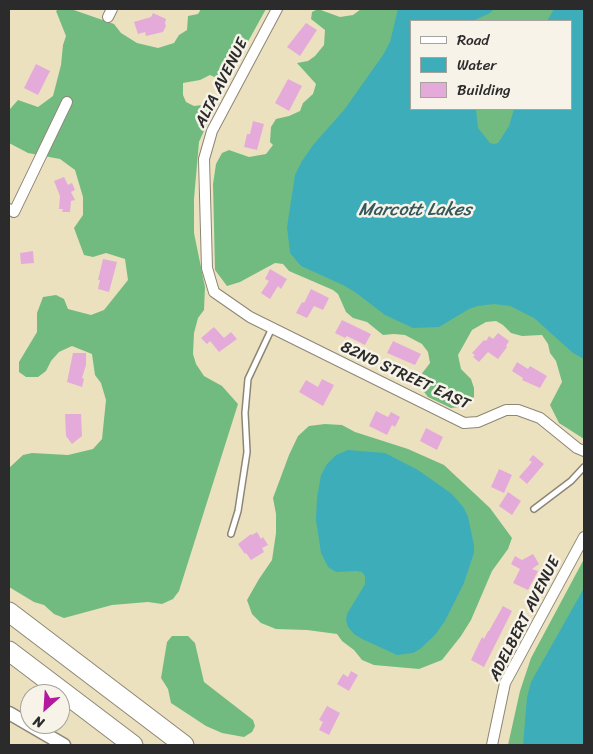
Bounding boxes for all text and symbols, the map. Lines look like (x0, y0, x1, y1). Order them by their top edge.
legend (410, 20, 573, 110)
text: Road (457, 27, 489, 53)
street label: ALTA AVENUE (191, 35, 253, 131)
text: Water (457, 52, 497, 78)
text: Building (457, 77, 511, 103)
water label: Marcott Lakes (358, 199, 472, 221)
street label: 82ND STREET EAST (337, 338, 473, 414)
street label: ADELBERT AVENUE (485, 554, 565, 684)
north arrow (20, 684, 70, 734)
text: N (29, 709, 48, 735)

